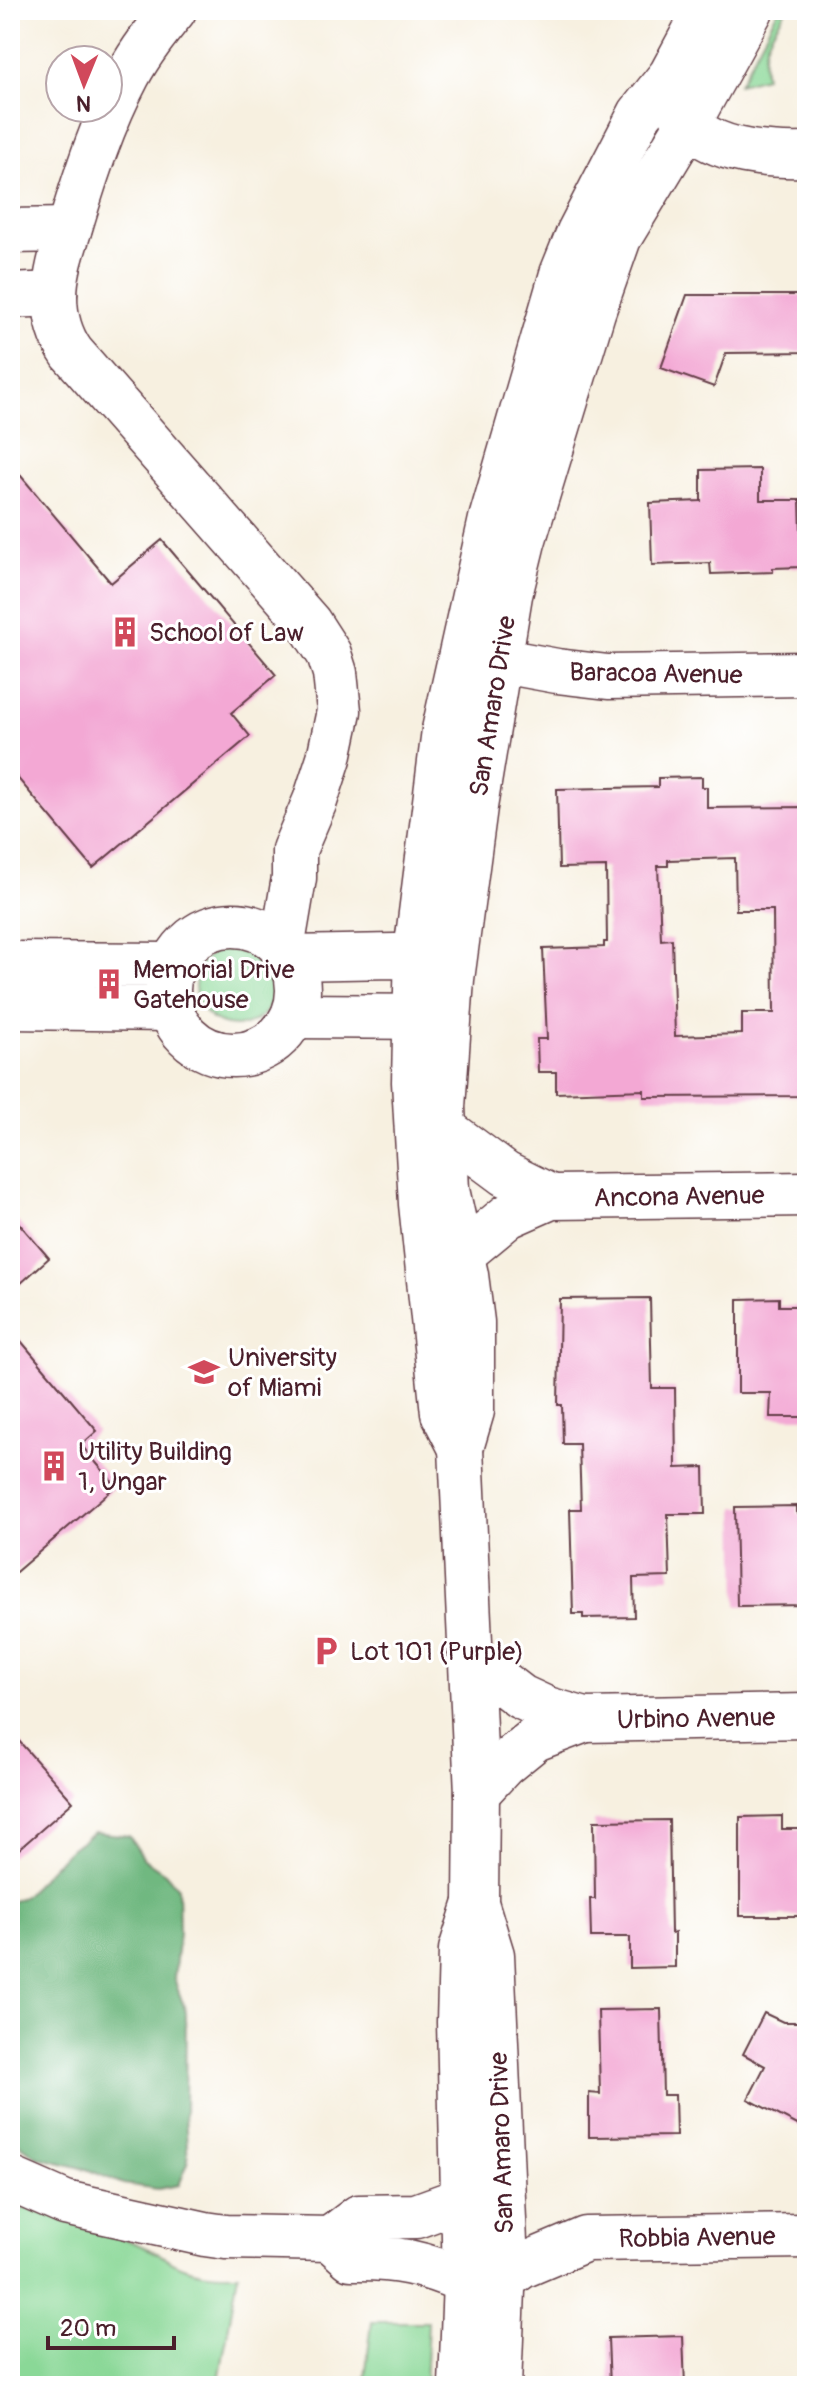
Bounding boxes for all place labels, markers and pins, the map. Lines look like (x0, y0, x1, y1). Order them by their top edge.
building icon: School of Law (108, 615, 142, 649)
place label: School of Law (149, 617, 304, 649)
place label: Memorial Drive Gatehouse (133, 954, 295, 1016)
building icon: Memorial Drive Gatehouse (92, 967, 126, 1001)
place label: University of Miami (228, 1342, 337, 1404)
school or university icon: University of Miami (187, 1355, 221, 1389)
place label: Utility Building 1, Ungar (78, 1436, 232, 1498)
building icon: Utility Building 1, Ungar (37, 1449, 71, 1483)
parking icon: Lot 101 (Purple) (309, 1634, 343, 1668)
place label: Lot 101 (Purple) (350, 1636, 524, 1668)

